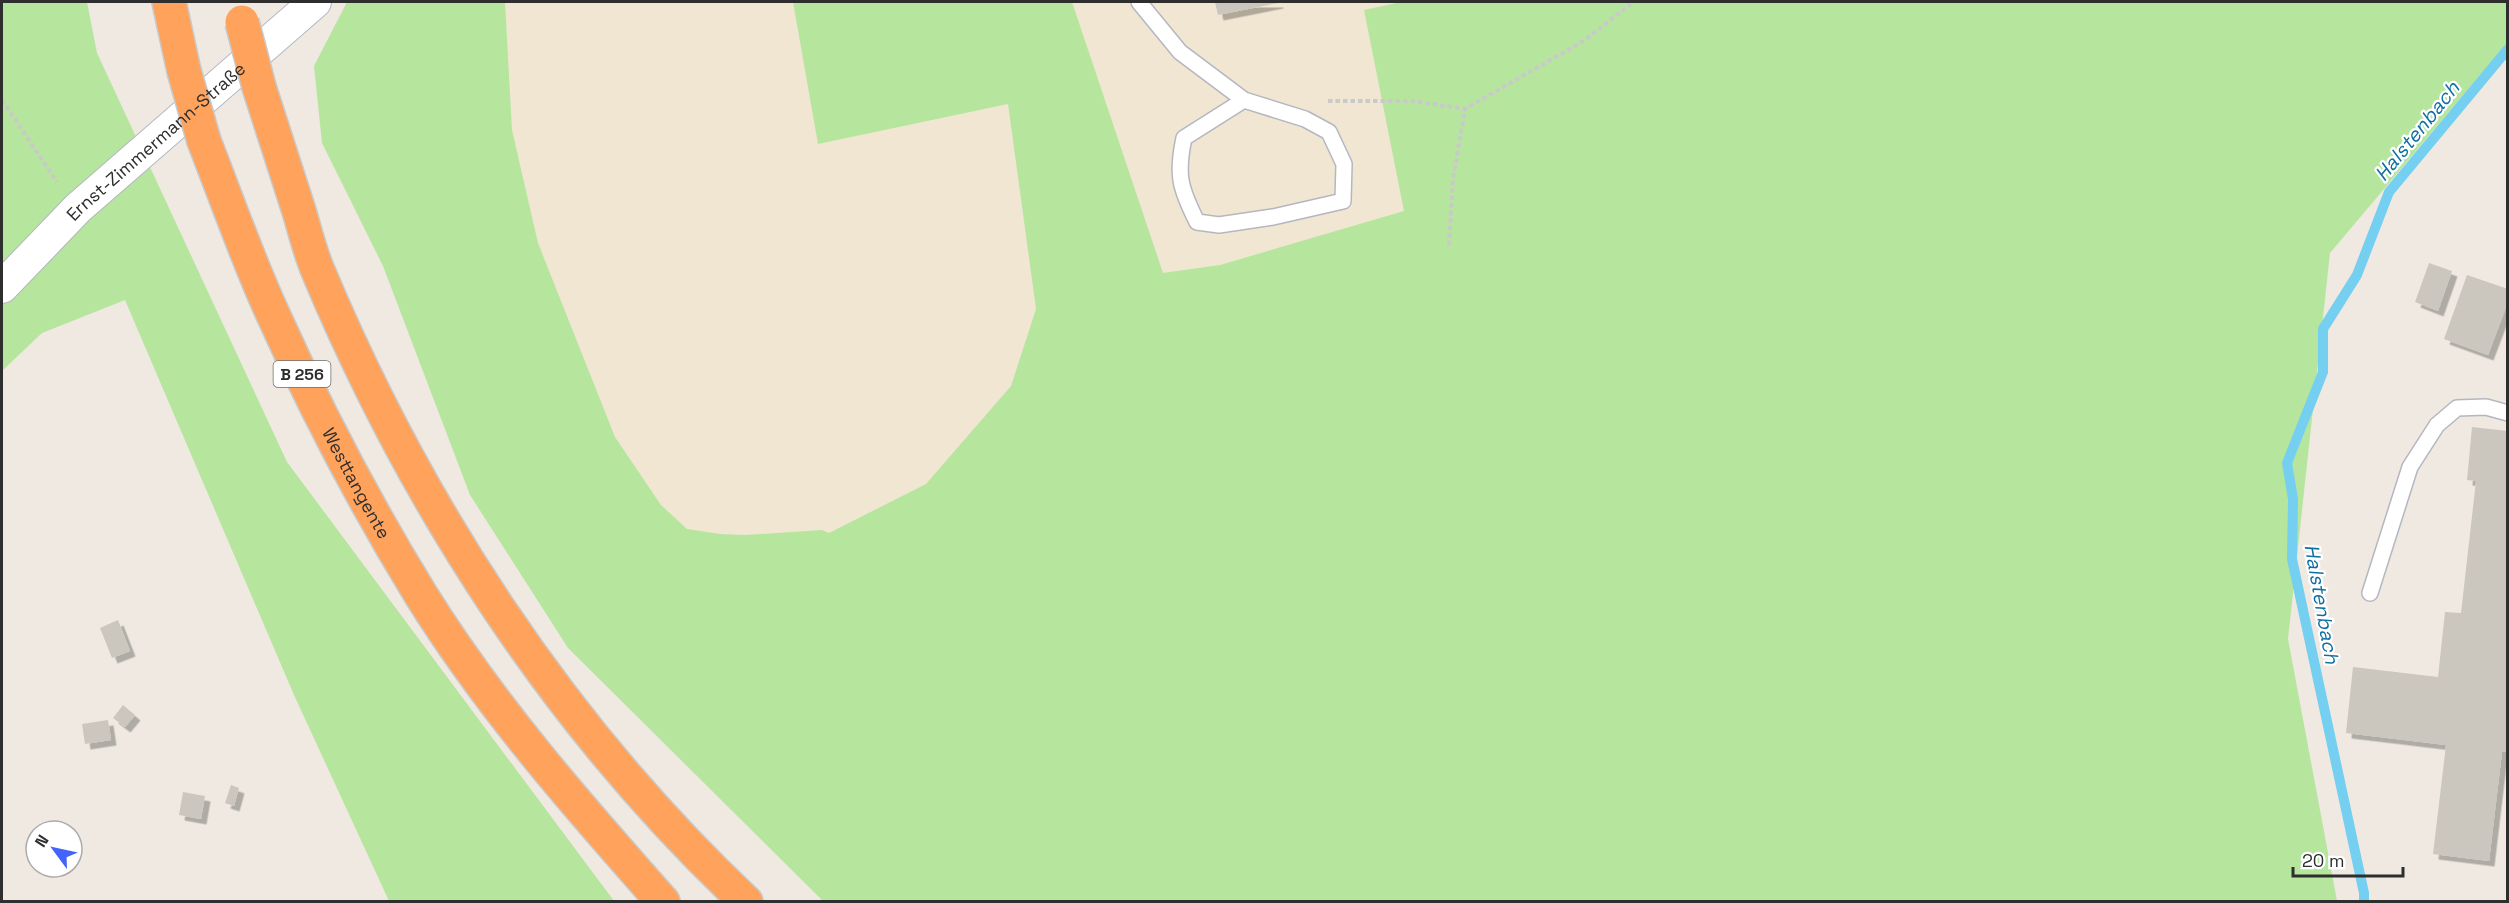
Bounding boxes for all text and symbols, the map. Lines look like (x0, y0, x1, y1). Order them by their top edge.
street label: Ernst-Zimmermann-Straße (61, 57, 250, 225)
water label: Halstenbach (2369, 75, 2466, 186)
road number: B 256 (274, 361, 330, 387)
street label: Westtangente (318, 424, 396, 543)
water label: Halstenbach (2299, 542, 2345, 667)
north arrow (24, 819, 84, 879)
text: N (30, 831, 54, 851)
scale bar (2293, 840, 2402, 878)
text: 20 m (2302, 849, 2345, 872)

